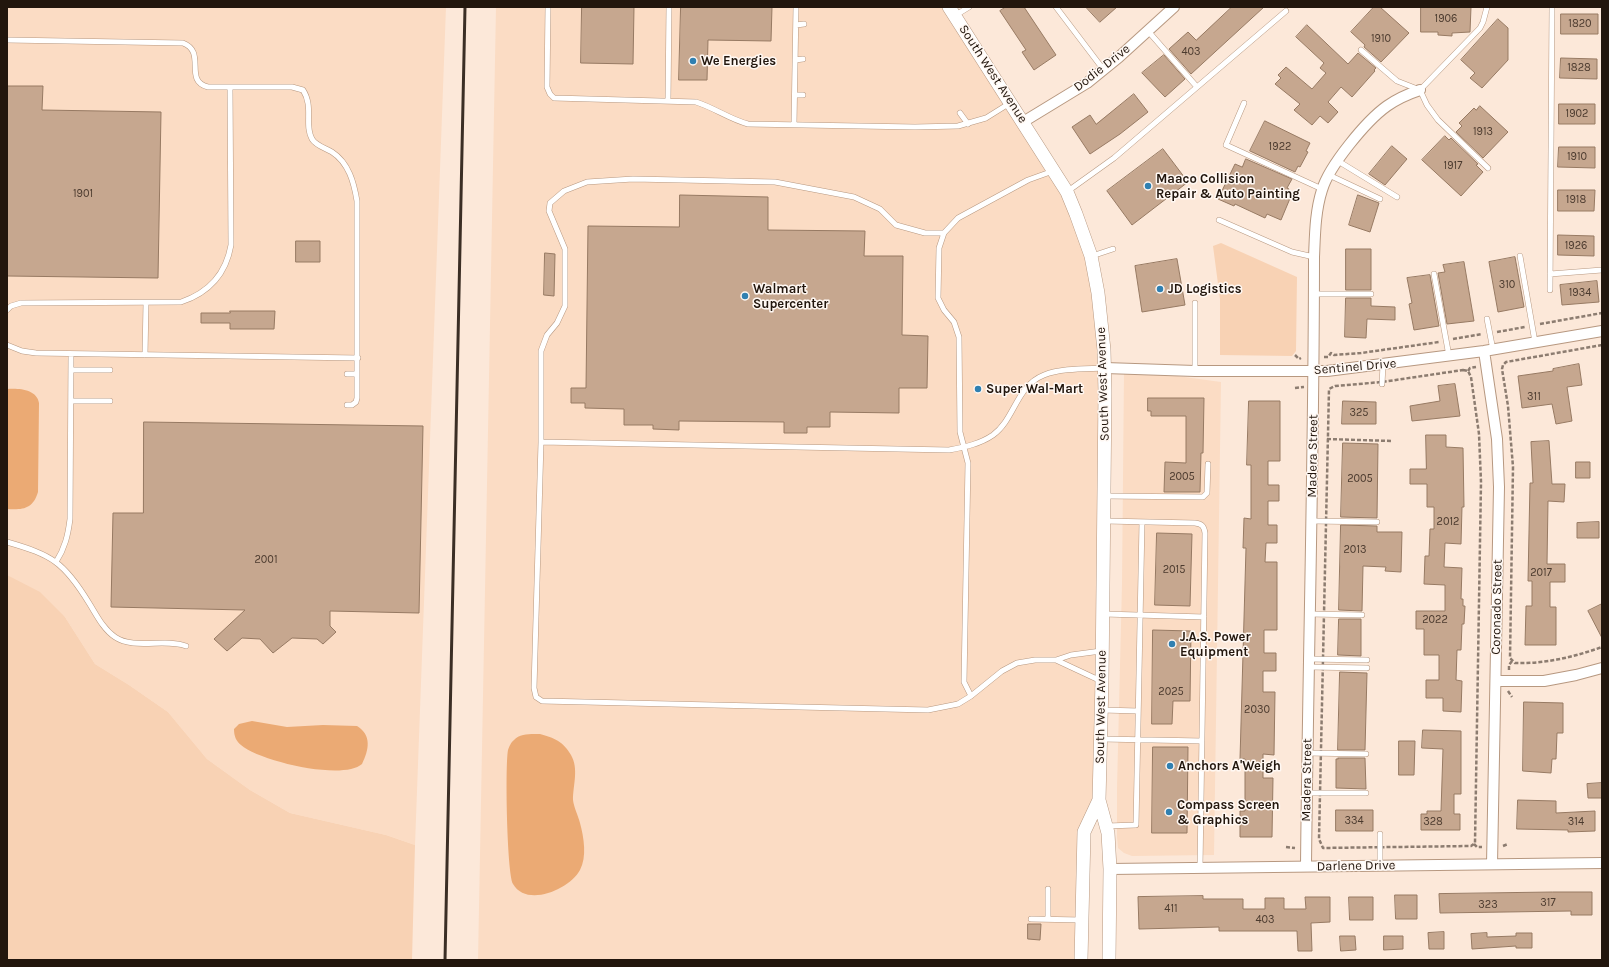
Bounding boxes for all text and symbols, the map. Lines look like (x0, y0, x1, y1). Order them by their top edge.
house number: 1906 (1435, 12, 1457, 26)
house number: 1820 (1568, 17, 1592, 31)
street label: South West Avenue (955, 22, 1031, 126)
house number: 1910 (1371, 32, 1391, 46)
street label: Dodie Drive (1071, 41, 1133, 95)
house number: 403 (1181, 45, 1201, 59)
place label: We Energies (701, 53, 776, 69)
marker: We Energies (688, 56, 698, 66)
house number: 1828 (1567, 61, 1591, 75)
house number: 1902 (1566, 107, 1588, 121)
house number: 1913 (1473, 125, 1493, 139)
house number: 1922 (1269, 140, 1291, 154)
house number: 1910 (1567, 150, 1587, 164)
house number: 1917 (1444, 159, 1462, 173)
place label: Maaco Collision Repair & Auto Painting (1156, 171, 1300, 202)
marker: Maaco Collision Repair & Auto Painting (1143, 181, 1153, 191)
house number: 1901 (73, 187, 93, 201)
house number: 1918 (1566, 193, 1586, 207)
house number: 1926 (1565, 239, 1587, 253)
house number: 310 (1499, 278, 1515, 292)
place label: Walmart Supercenter (753, 281, 828, 312)
place label: JD Logistics (1168, 281, 1242, 297)
marker: JD Logistics (1155, 284, 1165, 294)
house number: 1934 (1569, 286, 1591, 300)
marker: Walmart Supercenter (740, 291, 750, 301)
street label: South West Avenue (1093, 327, 1113, 441)
street label: Sentinel Drive (1313, 356, 1397, 378)
place label: Super Wal-Mart (986, 381, 1083, 397)
marker: Super Wal-Mart (973, 384, 983, 394)
house number: 311 (1527, 390, 1541, 404)
house number: 325 (1349, 406, 1369, 420)
street label: Madera Street (1304, 414, 1322, 498)
house number: 2005 (1169, 470, 1195, 484)
house number: 2005 (1347, 472, 1373, 486)
house number: 2012 (1437, 515, 1459, 529)
house number: 2013 (1343, 543, 1367, 557)
house number: 2001 (254, 553, 278, 567)
street label: Coronado Street (1488, 559, 1506, 655)
house number: 2015 (1163, 563, 1185, 577)
house number: 2017 (1530, 566, 1552, 580)
house number: 2022 (1422, 613, 1448, 627)
place label: J.A.S. Power Equipment (1180, 629, 1251, 660)
marker: J.A.S. Power Equipment (1167, 639, 1177, 649)
street label: South West Avenue (1092, 650, 1110, 764)
house number: 2025 (1158, 685, 1184, 699)
house number: 2030 (1244, 703, 1270, 717)
street label: Madera Street (1298, 738, 1316, 822)
place label: Anchors A'Weigh (1178, 758, 1281, 774)
marker: Anchors A'Weigh (1165, 761, 1175, 771)
place label: Compass Screen & Graphics (1177, 797, 1280, 828)
marker: Compass Screen & Graphics (1164, 807, 1174, 817)
house number: 334 (1344, 814, 1364, 828)
house number: 328 (1423, 815, 1443, 829)
house number: 314 (1568, 815, 1584, 829)
street label: Darlene Drive (1317, 858, 1395, 874)
house number: 317 (1540, 896, 1556, 910)
house number: 323 (1478, 898, 1498, 912)
house number: 411 (1164, 902, 1178, 916)
house number: 403 (1255, 913, 1275, 927)

